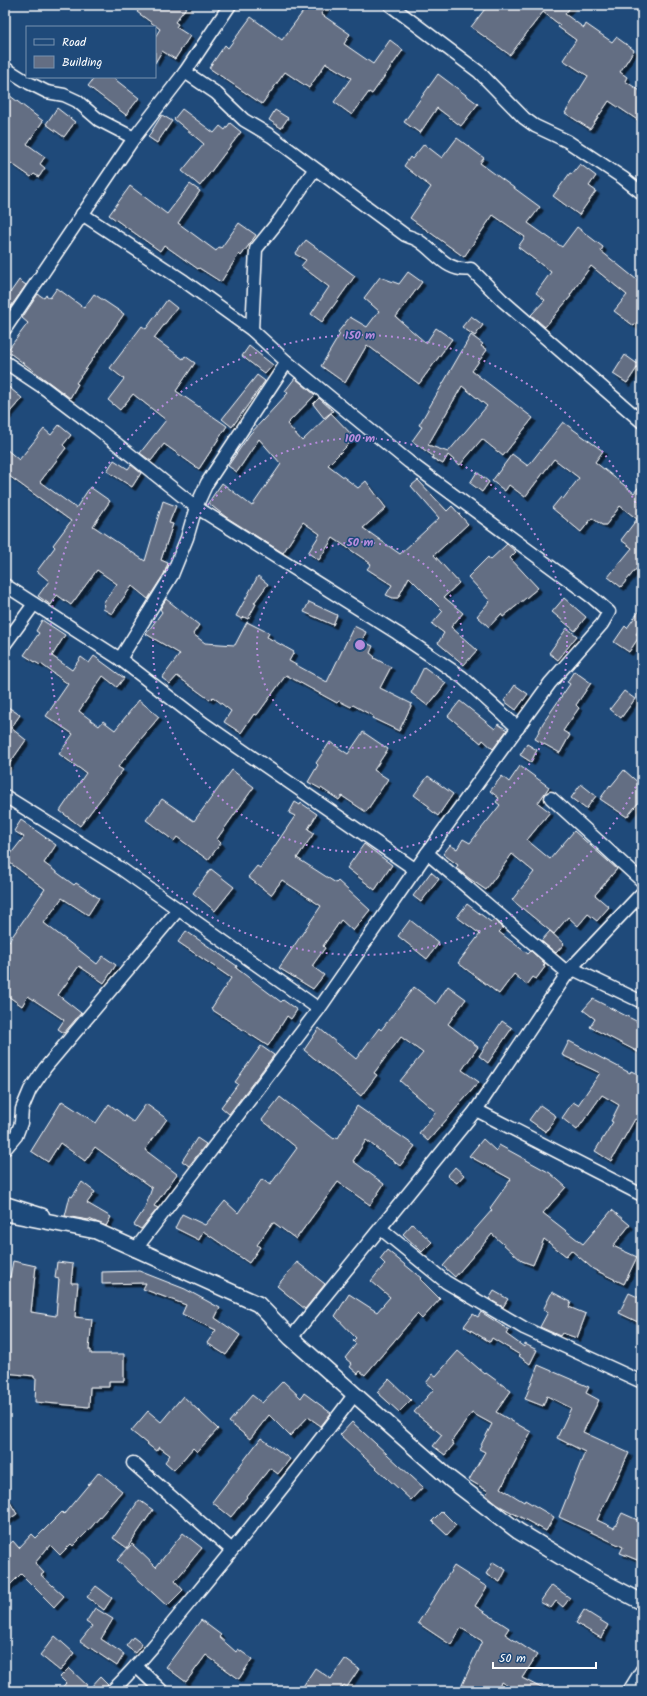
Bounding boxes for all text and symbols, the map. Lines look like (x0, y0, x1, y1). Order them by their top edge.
legend (26, 26, 156, 78)
text: Road (62, 33, 87, 52)
text: Building (62, 53, 102, 72)
text: 150 m (345, 326, 375, 345)
text: 100 m (345, 429, 375, 448)
text: 50 m (346, 533, 374, 552)
centre of rings (353, 638, 367, 652)
scale bar (493, 1644, 596, 1670)
text: 50 m (499, 1649, 526, 1668)

